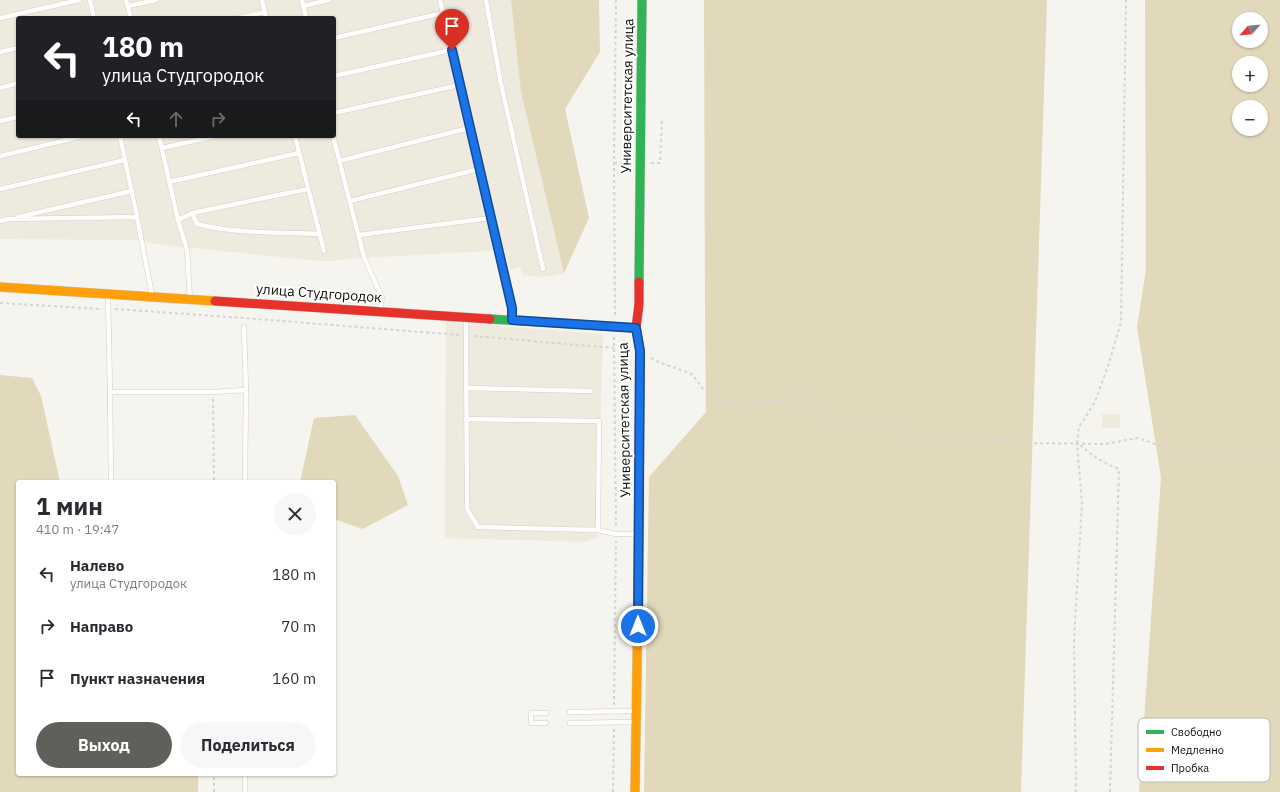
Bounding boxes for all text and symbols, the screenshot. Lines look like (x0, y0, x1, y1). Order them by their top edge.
pin (435, 9, 469, 50)
north arrow (1232, 12, 1268, 48)
map controls (1232, 12, 1268, 136)
icon: arrive (441, 15, 463, 37)
street label: Университетская улица (617, 18, 637, 174)
text: 180 m (102, 28, 184, 65)
icon: left (36, 32, 88, 84)
button: + (1232, 56, 1268, 92)
text: улица Студгородок (102, 64, 264, 87)
button: − (1232, 100, 1268, 136)
icon: left (123, 108, 145, 130)
icon: ahead (165, 108, 187, 130)
icon: right (207, 108, 229, 130)
street label: улица Студгородок (255, 280, 383, 306)
street label: Университетская улица (614, 342, 634, 498)
text: 1 мин (36, 490, 103, 522)
button: close (274, 493, 316, 535)
text: 410 m · 19:47 (36, 521, 119, 538)
text: Налево (70, 556, 124, 575)
icon: left (36, 563, 58, 585)
text: 180 m (272, 565, 316, 584)
text: улица Студгородок (70, 575, 187, 592)
position arrow (617, 605, 659, 647)
icon: right (36, 615, 58, 637)
text: Направо (70, 617, 133, 636)
text: 70 m (281, 617, 316, 636)
icon: arrive (36, 667, 58, 689)
text: Пункт назначения (70, 669, 205, 688)
text: 160 m (272, 669, 316, 688)
legend (1138, 718, 1270, 782)
button: Выход (36, 722, 172, 768)
button: Поделиться (180, 722, 316, 768)
text: Свободно (1171, 725, 1222, 739)
text: Медленно (1171, 743, 1224, 757)
text: Пробка (1171, 761, 1209, 775)

